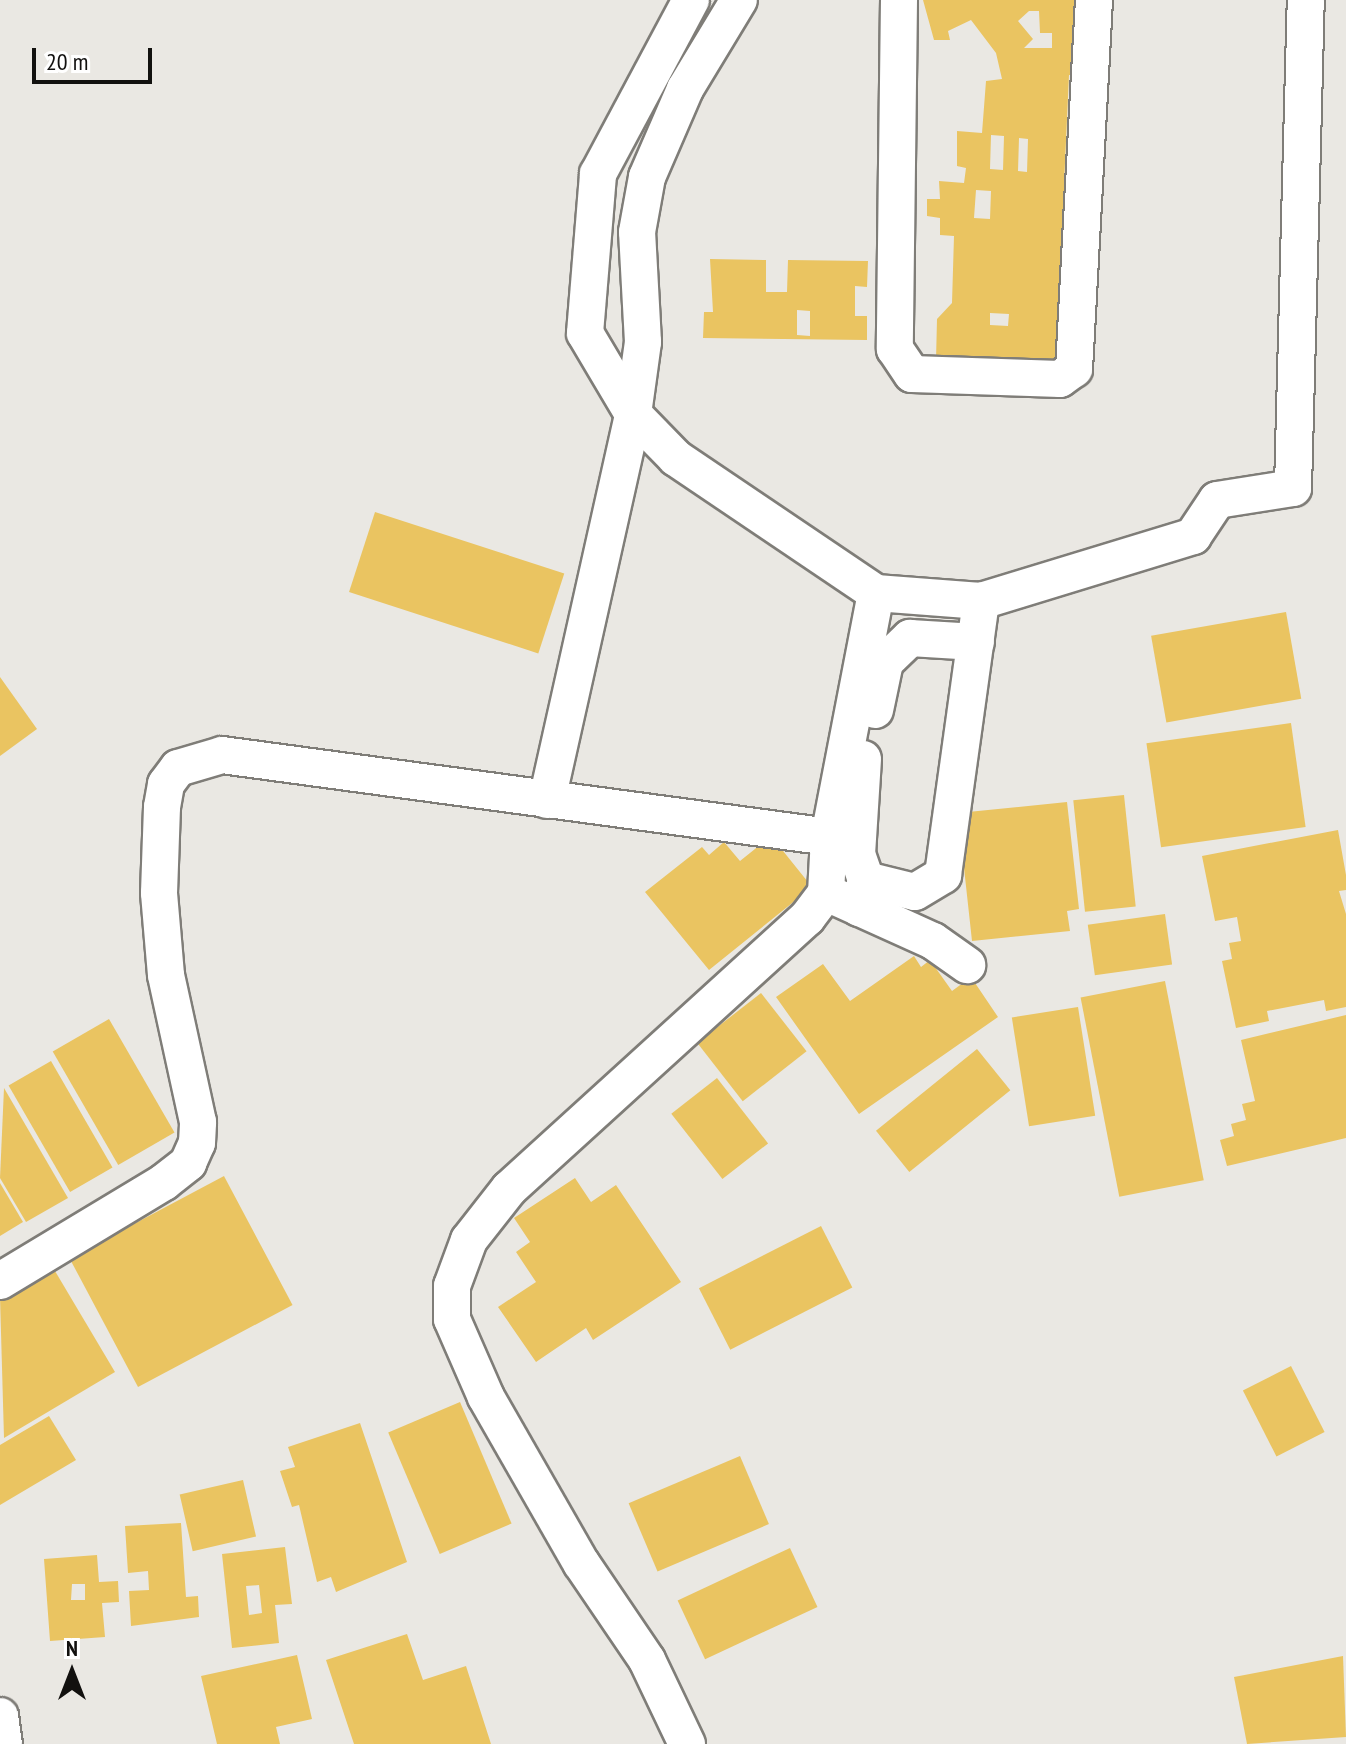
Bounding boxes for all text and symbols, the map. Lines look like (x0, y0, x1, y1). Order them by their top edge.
scale bar (36, 32, 156, 82)
text: 20 m (46, 46, 88, 77)
north arrow (32, 1632, 112, 1712)
text: N (66, 1634, 78, 1662)

